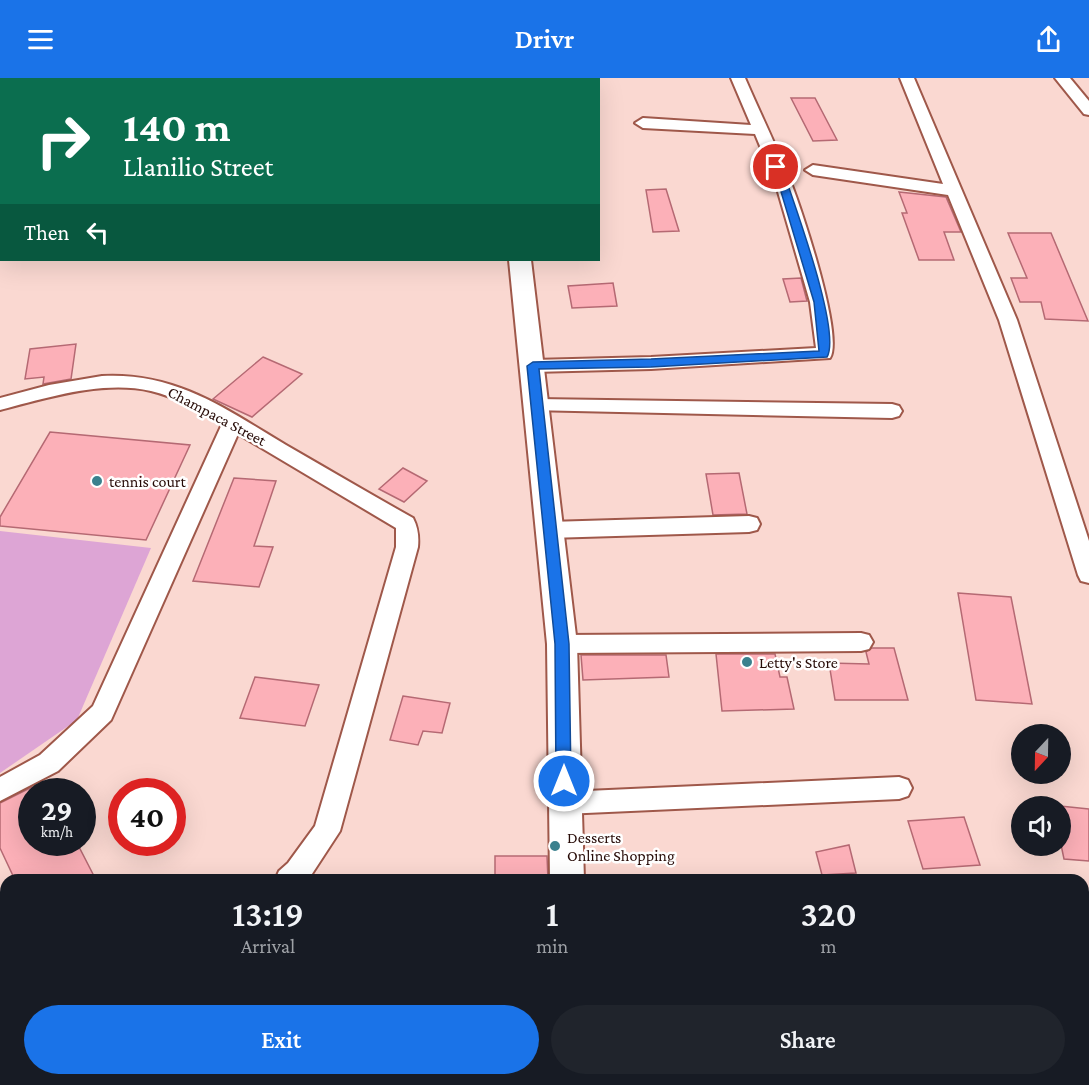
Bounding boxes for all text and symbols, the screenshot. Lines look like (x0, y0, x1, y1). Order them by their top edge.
icon: menu (24, 23, 57, 56)
icon: share (1032, 23, 1065, 56)
text: Drivr (515, 24, 574, 54)
icon: right (24, 102, 102, 180)
text: 140 m (123, 103, 231, 150)
pin (750, 141, 801, 192)
icon: arrive (759, 150, 792, 183)
text: Llanilio Street (123, 152, 274, 182)
icon: left (81, 216, 114, 249)
text: Then (24, 220, 69, 245)
street label: Champaca Street (165, 383, 270, 450)
place label: tennis court (109, 473, 187, 490)
marker: tennis court (90, 474, 104, 488)
place label: Letty's Store (759, 654, 838, 672)
marker: Letty's Store (740, 655, 754, 669)
north arrow (1011, 724, 1071, 784)
map controls (1011, 724, 1071, 856)
position arrow (532, 749, 596, 813)
speed limit sign: 40 (108, 778, 186, 856)
text: 29 (41, 793, 73, 826)
button: sound (1011, 796, 1071, 856)
text: km/h (41, 824, 73, 840)
place label: Desserts Online Shopping (567, 829, 675, 865)
marker: Desserts Online Shopping (548, 839, 562, 853)
text: 13:19 (232, 894, 304, 934)
text: 1 (546, 894, 559, 934)
text: 320 (801, 894, 857, 934)
text: Arrival (241, 935, 295, 957)
text: min (536, 935, 568, 957)
text: m (821, 935, 837, 957)
button: Exit (24, 1005, 539, 1074)
button: Share (551, 1005, 1065, 1074)

